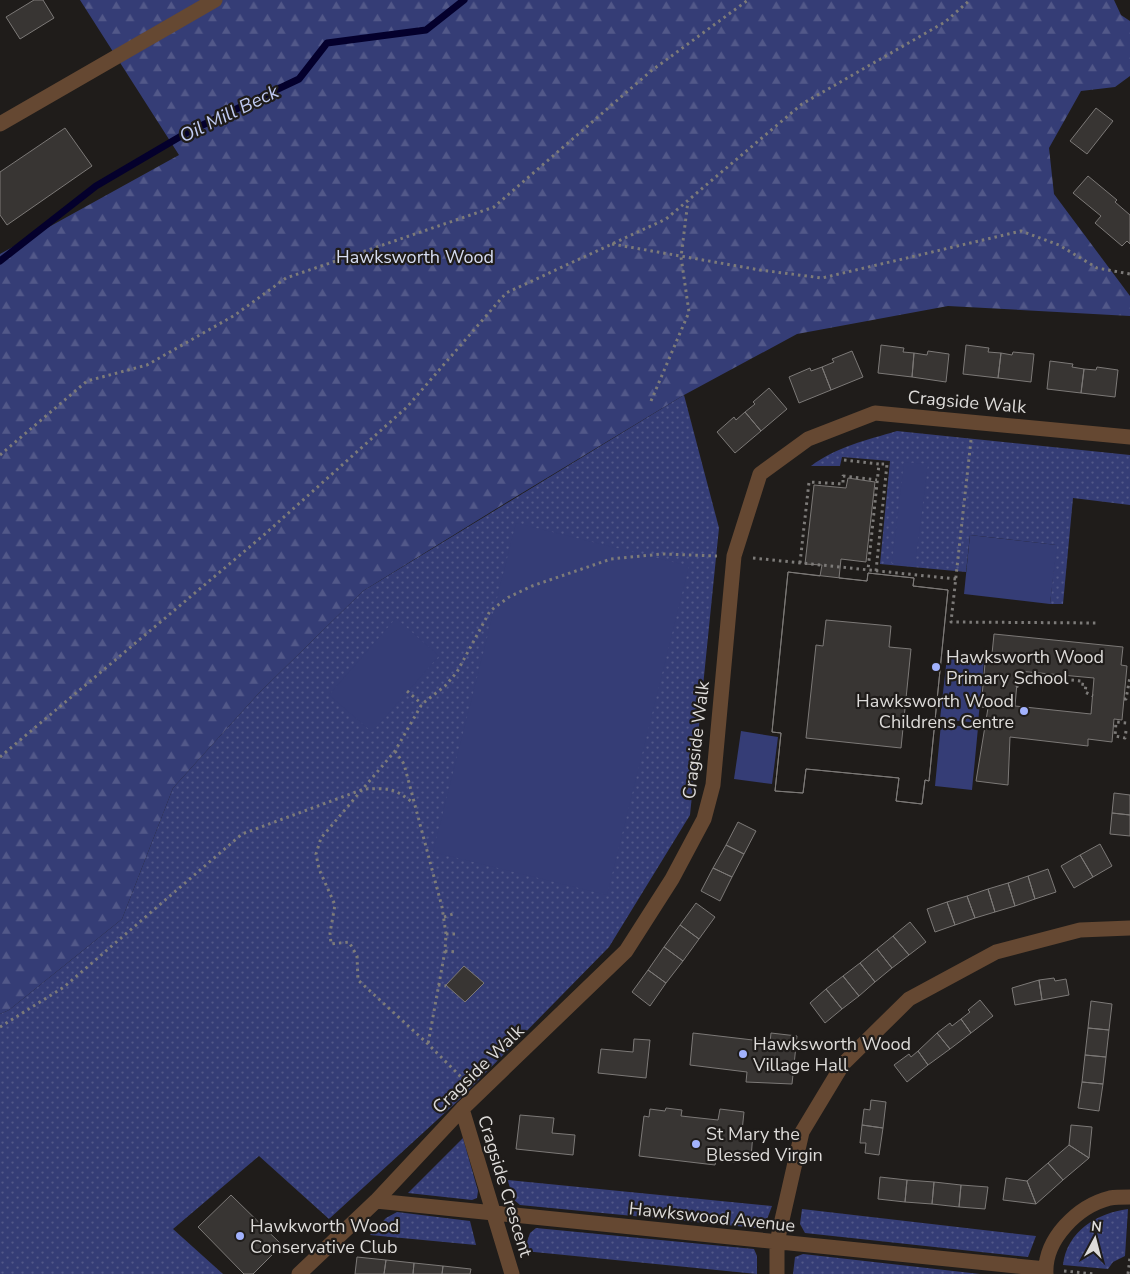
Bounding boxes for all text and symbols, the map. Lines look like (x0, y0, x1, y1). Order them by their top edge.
water label: Oil Mill Beck (175, 79, 283, 149)
park label: Hawksworth Wood (336, 245, 494, 269)
street label: Cragside Walk (907, 385, 1028, 419)
place label: Hawksworth Wood Primary School (946, 645, 1104, 690)
marker: Hawksworth Wood Primary School (930, 661, 942, 673)
street label: Cragside Walk (677, 679, 715, 800)
place label: Hawksworth Wood Childrens Centre (856, 689, 1014, 734)
marker: Hawksworth Wood Childrens Centre (1018, 705, 1030, 717)
street label: Cragside Walk (427, 1018, 530, 1119)
place label: Hawksworth Wood Village Hall (752, 1032, 911, 1077)
marker: Hawksworth Wood Village Hall (737, 1048, 749, 1060)
street label: Cragside Crescent (472, 1112, 538, 1260)
place label: St Mary the Blessed Virgin (706, 1122, 823, 1167)
marker: St Mary the Blessed Virgin (690, 1138, 702, 1150)
street label: Hawkswood Avenue (628, 1196, 796, 1238)
place label: Hawkworth Wood Conservative Club (250, 1214, 399, 1259)
north arrow (1070, 1214, 1120, 1264)
text: N (1090, 1217, 1103, 1237)
marker: Hawkworth Wood Conservative Club (234, 1230, 246, 1242)

